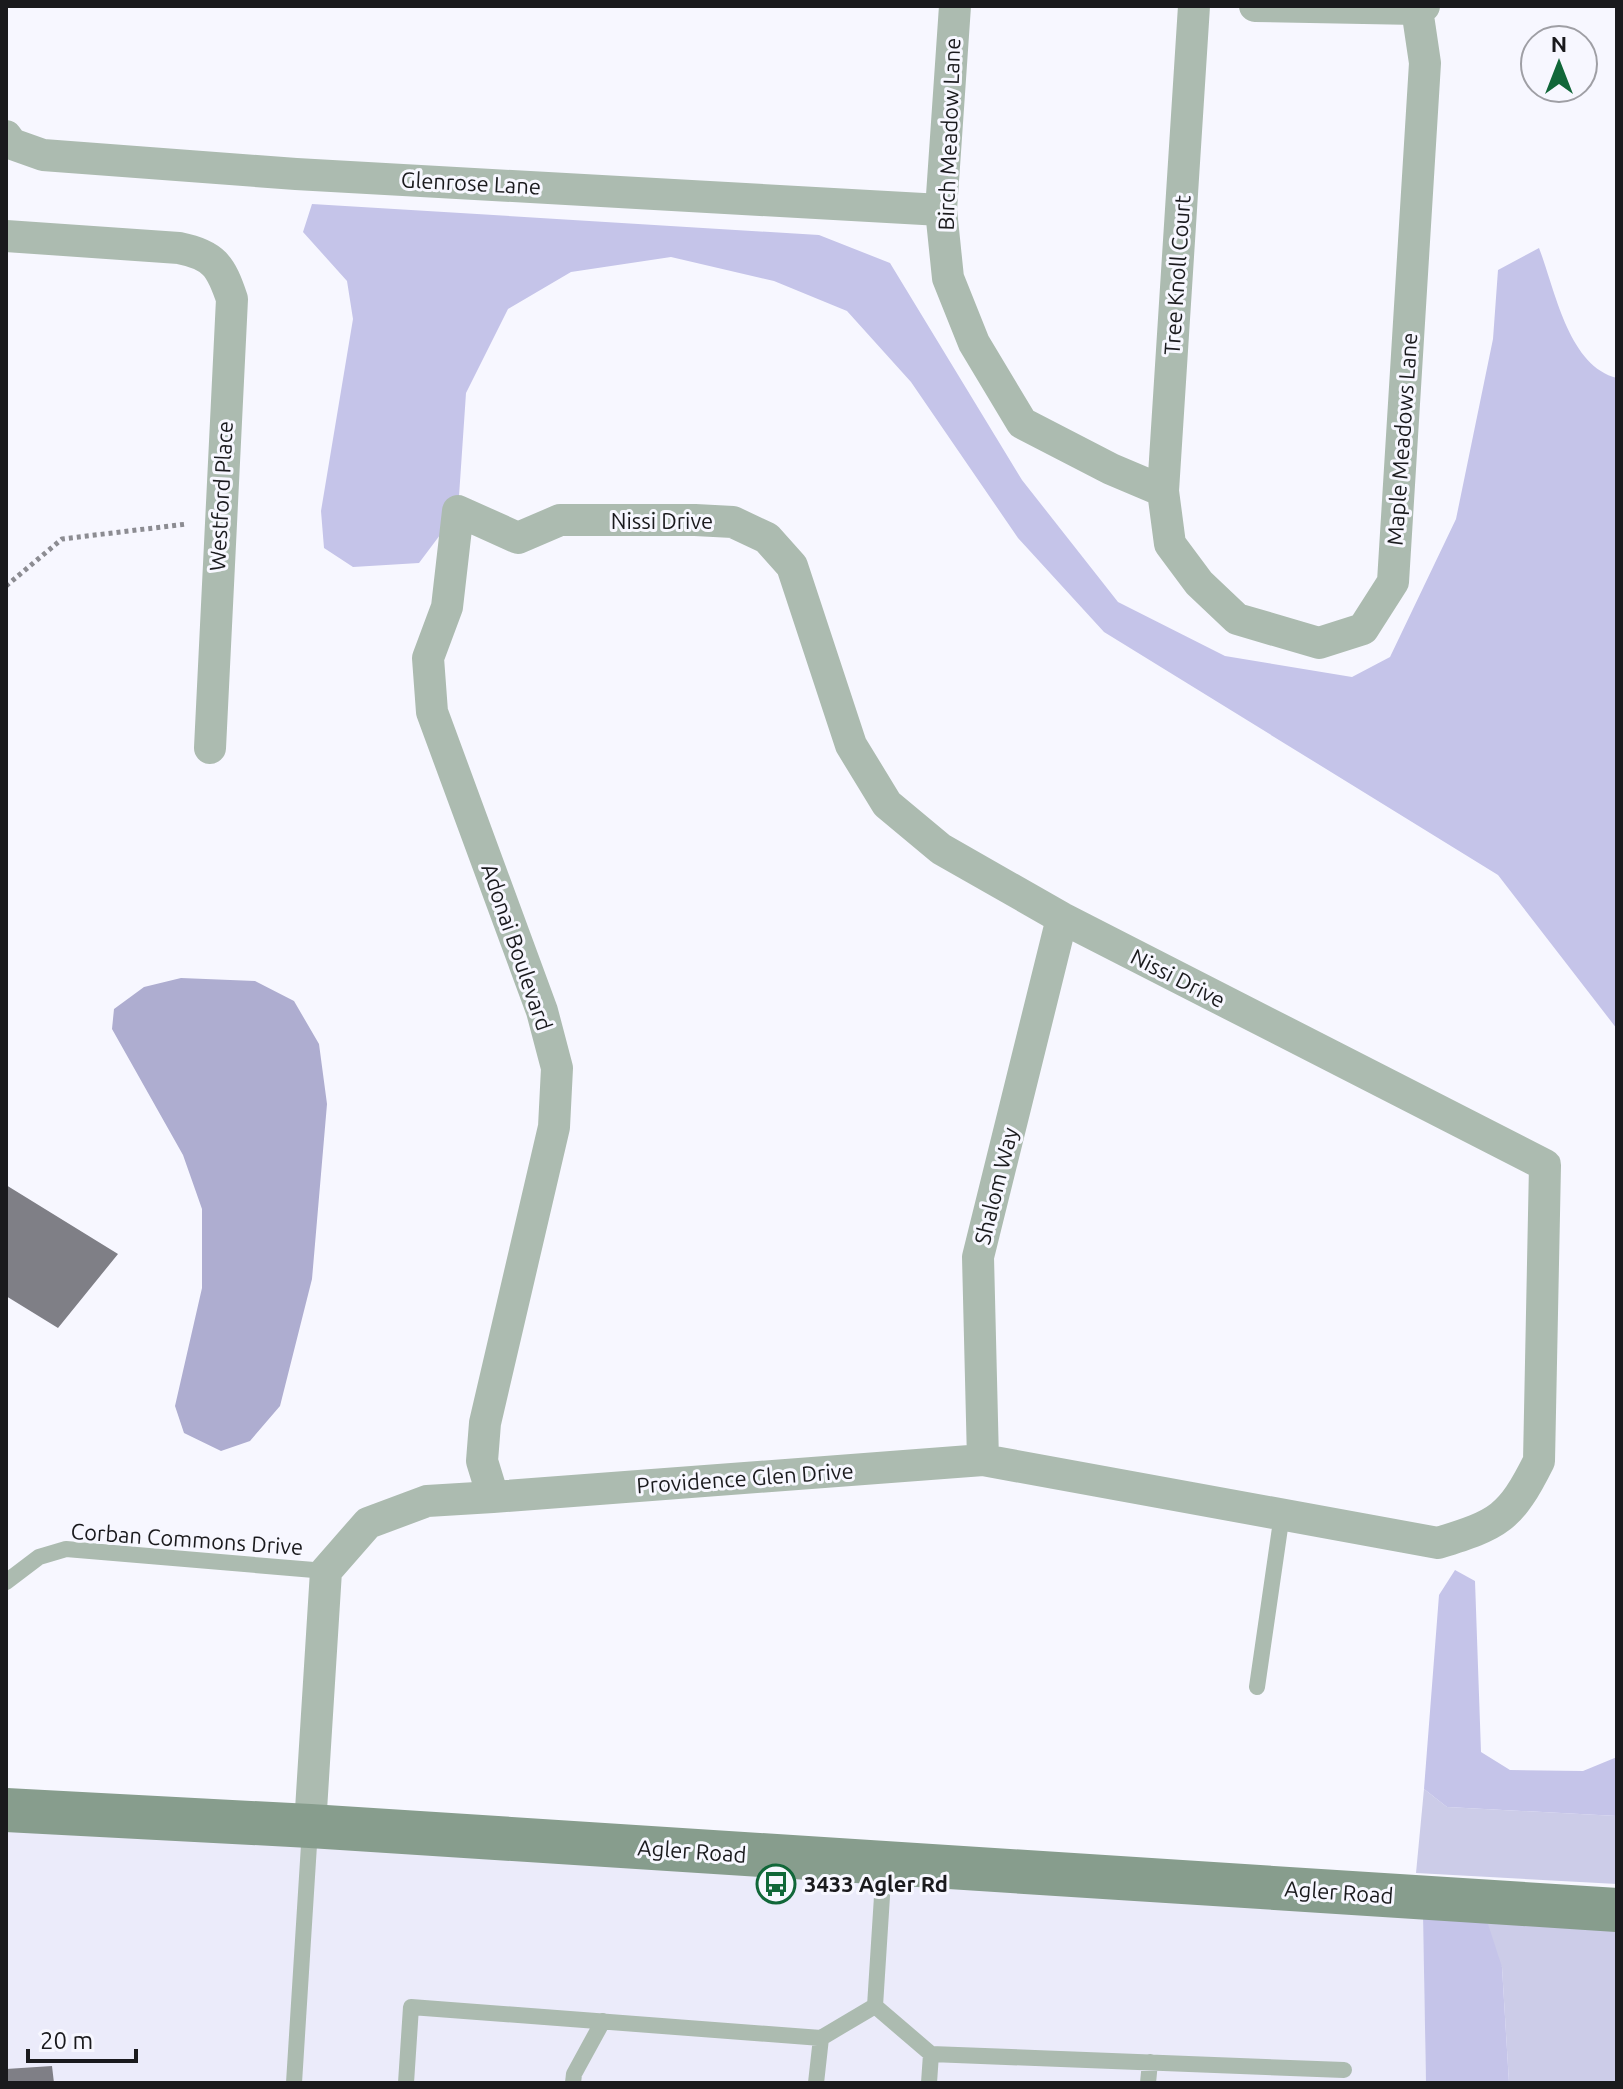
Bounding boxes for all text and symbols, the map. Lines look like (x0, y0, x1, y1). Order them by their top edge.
north arrow (1519, 24, 1599, 104)
text: N (1551, 31, 1567, 56)
street label: Birch Meadow Lane (933, 37, 964, 231)
street label: Glenrose Lane (400, 166, 542, 199)
street label: Tree Knoll Court (1158, 194, 1195, 356)
street label: Maple Meadows Lane (1382, 332, 1421, 546)
street label: Westford Place (204, 420, 237, 572)
street label: Nissi Drive (611, 508, 713, 533)
street label: Adonai Boulevard (477, 860, 558, 1034)
street label: Nissi Drive (1127, 943, 1230, 1012)
street label: Shalom Way (969, 1124, 1022, 1247)
street label: Providence Glen Drive (636, 1457, 854, 1498)
street label: Corban Commons Drive (70, 1518, 304, 1559)
street label: Agler Road (637, 1834, 747, 1867)
bus stop icon: 3433 Agler Rd (755, 1863, 797, 1905)
place label: 3433 Agler Rd (804, 1871, 948, 1896)
street label: Agler Road (1284, 1875, 1394, 1908)
scale bar (28, 2013, 136, 2063)
text: 20 m (40, 2027, 93, 2054)

